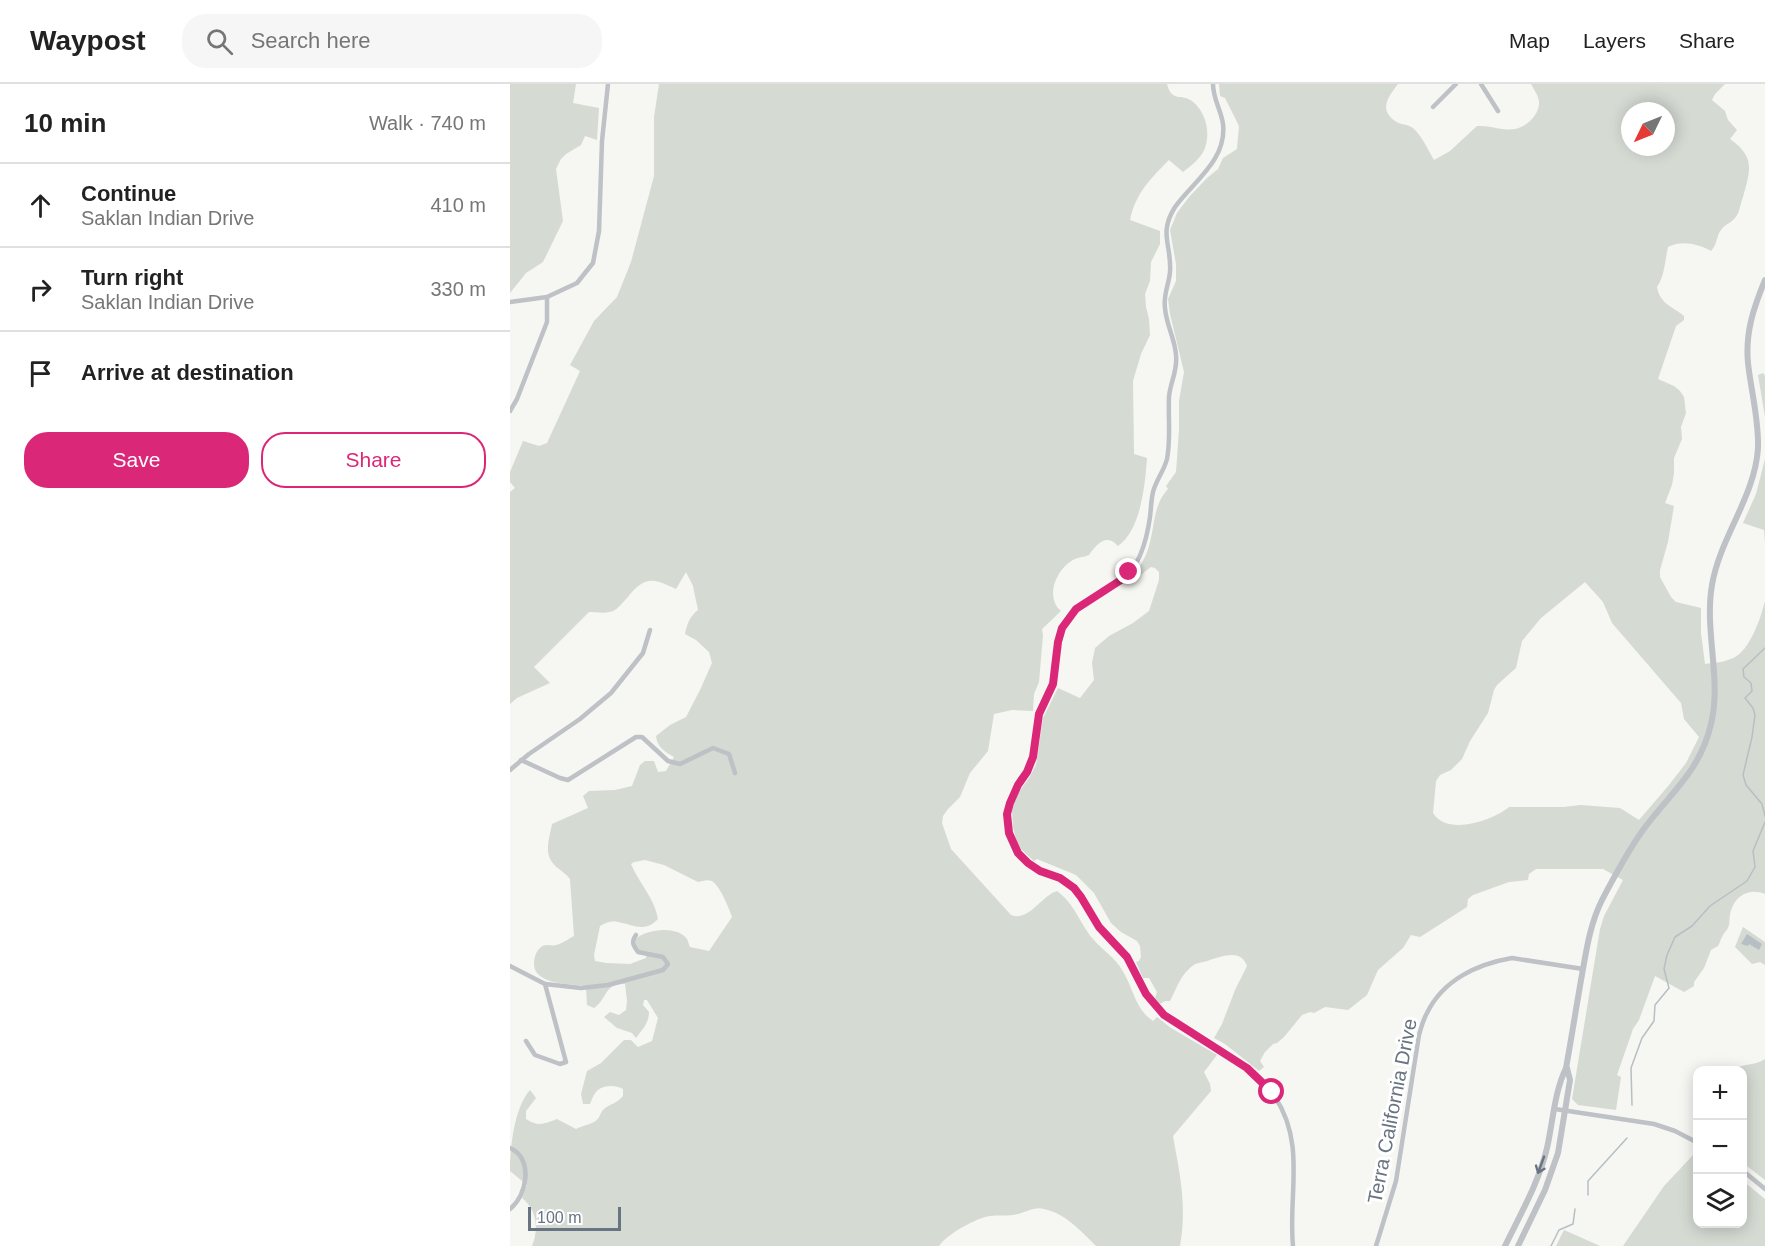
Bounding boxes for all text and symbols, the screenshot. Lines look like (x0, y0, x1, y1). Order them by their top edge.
search box (182, 14, 602, 68)
text: Waypost (30, 25, 146, 56)
icon: search (203, 25, 236, 58)
text: Search here (251, 28, 371, 53)
text: Map (1509, 29, 1550, 52)
text: Layers (1583, 29, 1646, 52)
text: Share (1679, 29, 1735, 52)
north arrow (1621, 102, 1675, 156)
text: 10 min (24, 108, 106, 138)
text: Walk · 740 m (369, 112, 486, 134)
text: Continue (81, 181, 176, 206)
icon: ahead (24, 189, 57, 222)
text: 410 m (430, 194, 486, 216)
text: Saklan Indian Drive (81, 207, 254, 229)
text: Turn right (81, 265, 183, 290)
icon: right (24, 273, 57, 306)
text: 330 m (430, 278, 486, 300)
text: Saklan Indian Drive (81, 291, 254, 313)
icon: arrive (24, 357, 57, 390)
text: Arrive at destination (81, 360, 294, 385)
button: Save (24, 432, 249, 488)
button: Share (261, 432, 486, 488)
route end (1115, 558, 1141, 584)
street label: Terra California Drive (1363, 1017, 1421, 1205)
map controls (1693, 1066, 1747, 1228)
button: + (1693, 1066, 1747, 1120)
route start (1258, 1078, 1284, 1104)
button: − (1693, 1120, 1747, 1174)
one-way arrow (1535, 1155, 1546, 1174)
button: layers (1693, 1174, 1747, 1228)
scale bar (528, 1204, 621, 1232)
text: 100 m (537, 1209, 581, 1226)

